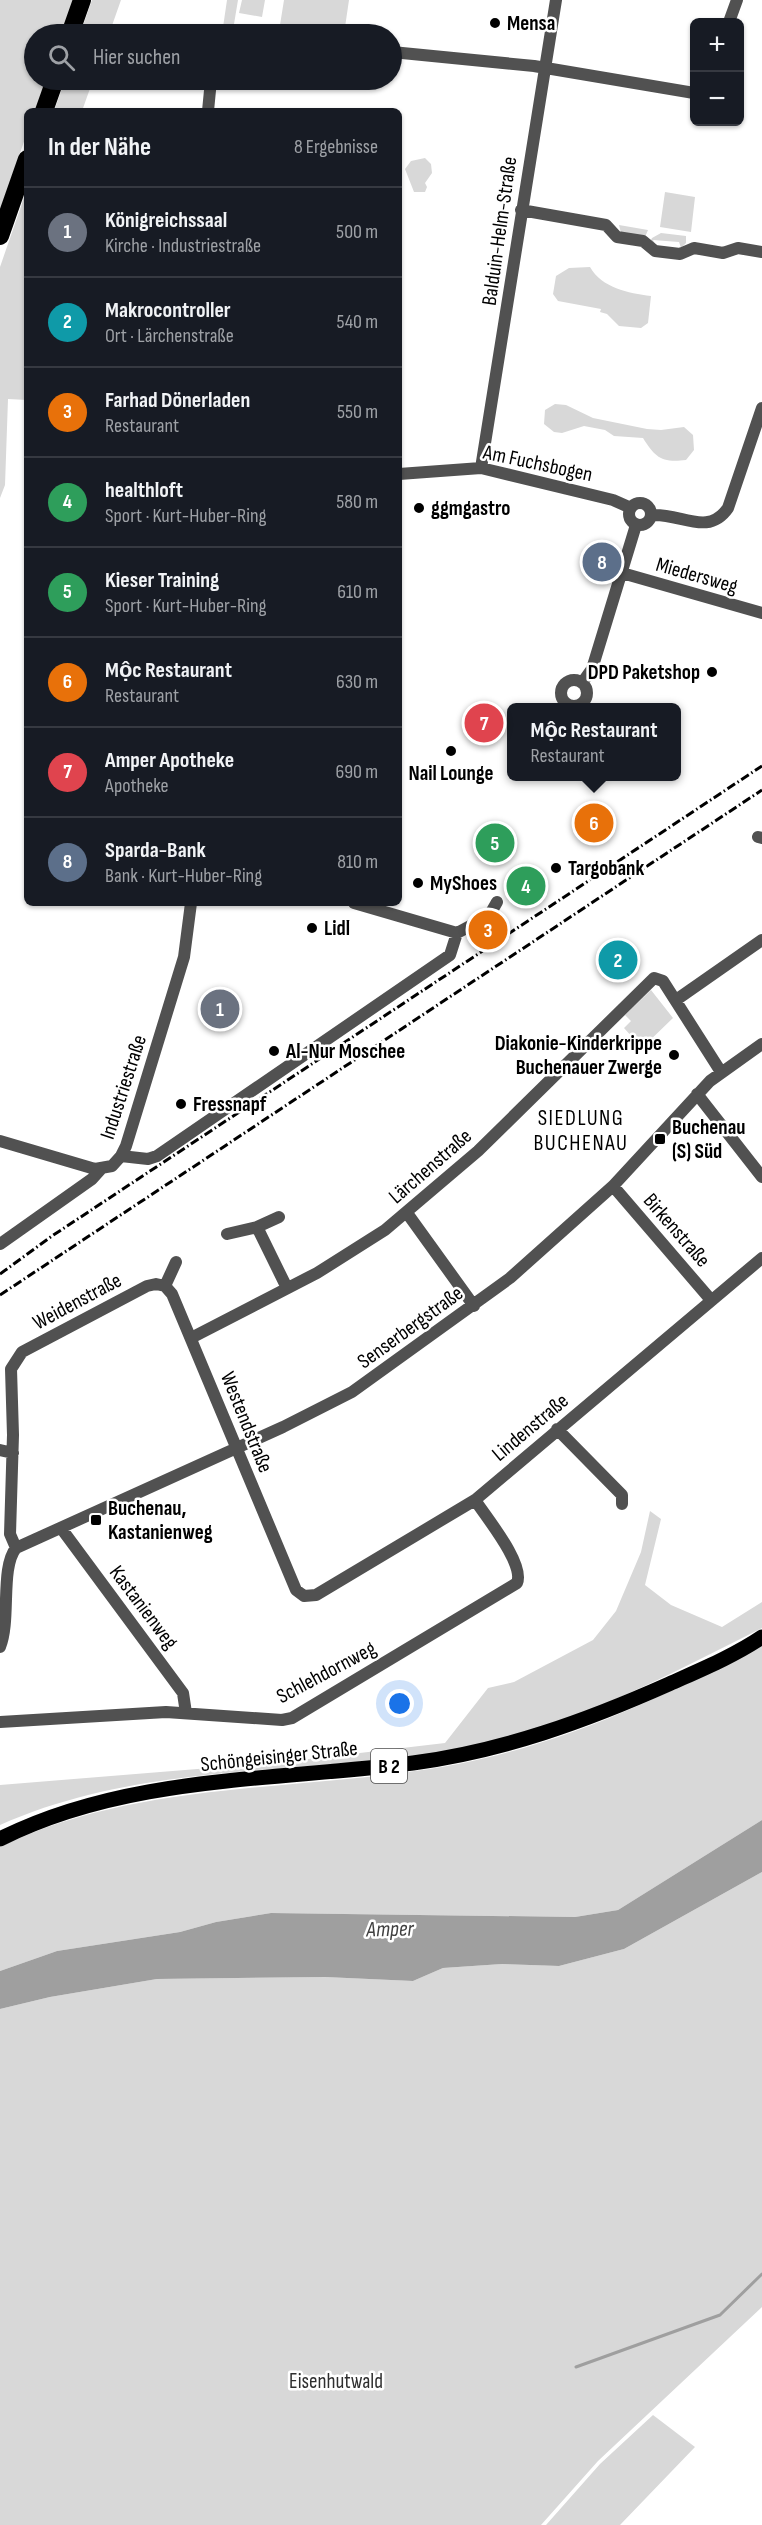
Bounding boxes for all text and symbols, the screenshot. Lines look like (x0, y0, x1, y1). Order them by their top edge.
place label: Mensa (507, 11, 555, 36)
marker: Mensa (488, 16, 502, 30)
map controls (690, 18, 744, 126)
button: + (690, 18, 744, 72)
search box (24, 24, 402, 90)
icon: search (45, 41, 78, 74)
text: Hier suchen (93, 44, 181, 71)
button: − (690, 72, 744, 126)
text: In der Nähe (48, 132, 151, 163)
text: 8 Ergebnisse (294, 135, 378, 159)
street label: Balduin-Helm-Straße (477, 155, 522, 307)
text: Königreichssaal (105, 207, 227, 234)
text: 1 (64, 220, 71, 244)
text: 500 m (336, 220, 378, 244)
text: Kirche · Industriestraße (105, 234, 261, 258)
text: Makrocontroller (105, 297, 231, 324)
text: 2 (63, 310, 72, 334)
text: 540 m (337, 310, 378, 334)
text: Ort · Lärchenstraße (105, 324, 234, 348)
text: Farhad Dönerladen (105, 387, 250, 414)
text: 3 (63, 400, 72, 424)
text: 550 m (337, 400, 378, 424)
text: Restaurant (105, 414, 179, 438)
street label: Am Fuchsbogen (480, 440, 595, 487)
text: healthloft (105, 477, 183, 504)
text: 4 (63, 490, 72, 514)
text: 580 m (336, 490, 378, 514)
place label: ggmgastro (431, 496, 510, 521)
marker: ggmgastro (412, 501, 426, 515)
text: Sport · Kurt-Huber-Ring (105, 504, 267, 528)
pin: 8 (582, 540, 622, 584)
street label: Miedersweg (653, 552, 741, 599)
text: Kieser Training (105, 567, 219, 594)
text: 5 (63, 580, 72, 604)
text: 610 m (337, 580, 378, 604)
text: Sport · Kurt-Huber-Ring (105, 594, 267, 618)
text: Mộc Restaurant (105, 657, 232, 684)
place label: DPD Paketshop (588, 660, 700, 685)
marker: DPD Paketshop (705, 665, 719, 679)
text: 6 (63, 670, 72, 694)
text: 630 m (336, 670, 378, 694)
text: Restaurant (105, 684, 179, 708)
pin: 7 (464, 700, 504, 746)
popup (507, 703, 681, 781)
text: Mộc Restaurant (531, 717, 657, 744)
marker: Nail Lounge (444, 744, 458, 758)
text: Restaurant (531, 744, 605, 768)
text: Amper Apotheke (105, 747, 234, 774)
text: 7 (63, 760, 72, 784)
text: 690 m (336, 760, 378, 784)
place label: Nail Lounge (408, 761, 494, 786)
text: Apotheke (105, 774, 169, 798)
pin: 6 (574, 800, 614, 846)
pin: 5 (476, 820, 514, 866)
text: Sparda-Bank (105, 837, 206, 864)
text: 8 (63, 850, 72, 874)
text: 810 m (337, 850, 378, 874)
place label: Targobank (568, 856, 644, 881)
marker: Targobank (549, 861, 563, 875)
text: Bank · Kurt-Huber-Ring (105, 864, 262, 888)
pin: 4 (506, 864, 546, 908)
place label: MyShoes (430, 871, 497, 896)
marker: MyShoes (411, 876, 425, 890)
pin: 3 (468, 908, 508, 952)
place label: Lidl (324, 916, 350, 941)
marker: Lidl (305, 921, 319, 935)
pin: 2 (598, 938, 638, 982)
pin: 1 (200, 986, 240, 1032)
place label: Diakonie-Kinderkrippe Buchenauer Zwerge (495, 1031, 662, 1080)
street label: Industriestraße (95, 1032, 152, 1142)
place label: Al-Nur Moschee (285, 1039, 405, 1064)
marker: Al-Nur Moschee (267, 1044, 281, 1058)
marker: Diakonie-Kinderkrippe Buchenauer Zwerge (667, 1048, 681, 1062)
place label: Fressnapf (193, 1092, 267, 1117)
marker: Fressnapf (174, 1097, 188, 1111)
district label: SIEDLUNG BUCHENAU (534, 1105, 628, 1157)
place label: Buchenau (S) Süd (672, 1115, 745, 1164)
street label: Lärchenstraße (384, 1124, 477, 1209)
marker: Buchenau (S) Süd (653, 1132, 667, 1146)
street label: Birkenstraße (638, 1188, 715, 1272)
street label: Weidenstraße (29, 1268, 126, 1335)
street label: Senserbergstraße (353, 1281, 468, 1374)
street label: Westendstraße (215, 1368, 278, 1476)
street label: Lindenstraße (487, 1388, 574, 1466)
place label: Buchenau, Kastanienweg (108, 1496, 213, 1545)
marker: Buchenau, Kastanienweg (89, 1513, 103, 1527)
street label: Kastanienweg (104, 1561, 183, 1654)
street label: Schlehdornweg (272, 1636, 380, 1709)
your location (385, 1689, 414, 1718)
street label: Schöngeisinger Straße (199, 1736, 359, 1777)
road number: B 2 (371, 1749, 407, 1783)
water label: Amper (365, 1916, 415, 1943)
park label: Eisenhutwald (289, 2369, 383, 2394)

